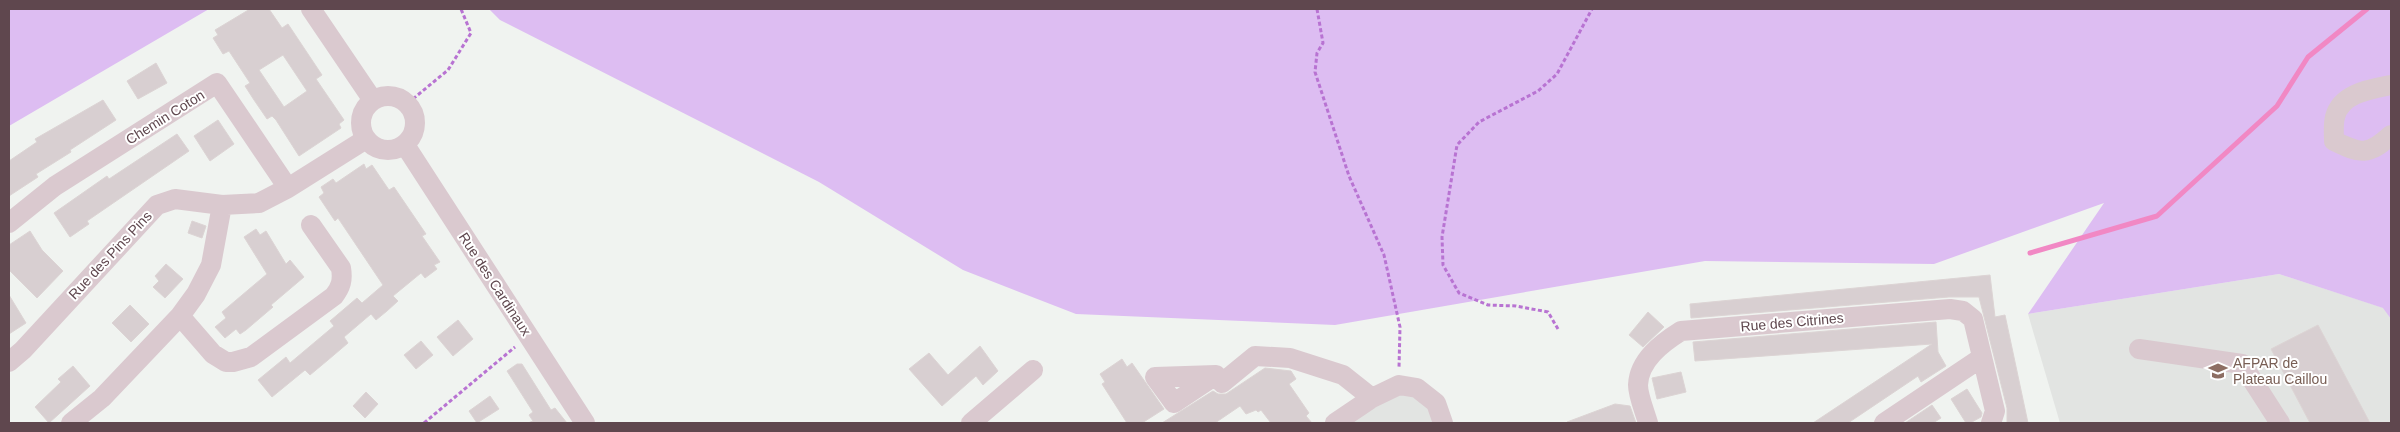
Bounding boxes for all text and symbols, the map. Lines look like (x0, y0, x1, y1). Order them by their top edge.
street label: Chemin Coton (123, 87, 207, 147)
street label: Rue des Pins Pins (65, 208, 155, 302)
street label: Rue des Cardinaux (456, 229, 534, 339)
street label: Rue des Citrines (1740, 310, 1844, 334)
place label: AFPAR de Plateau Caillou (2233, 355, 2327, 387)
school or university icon: AFPAR de Plateau Caillou (2207, 360, 2229, 382)

